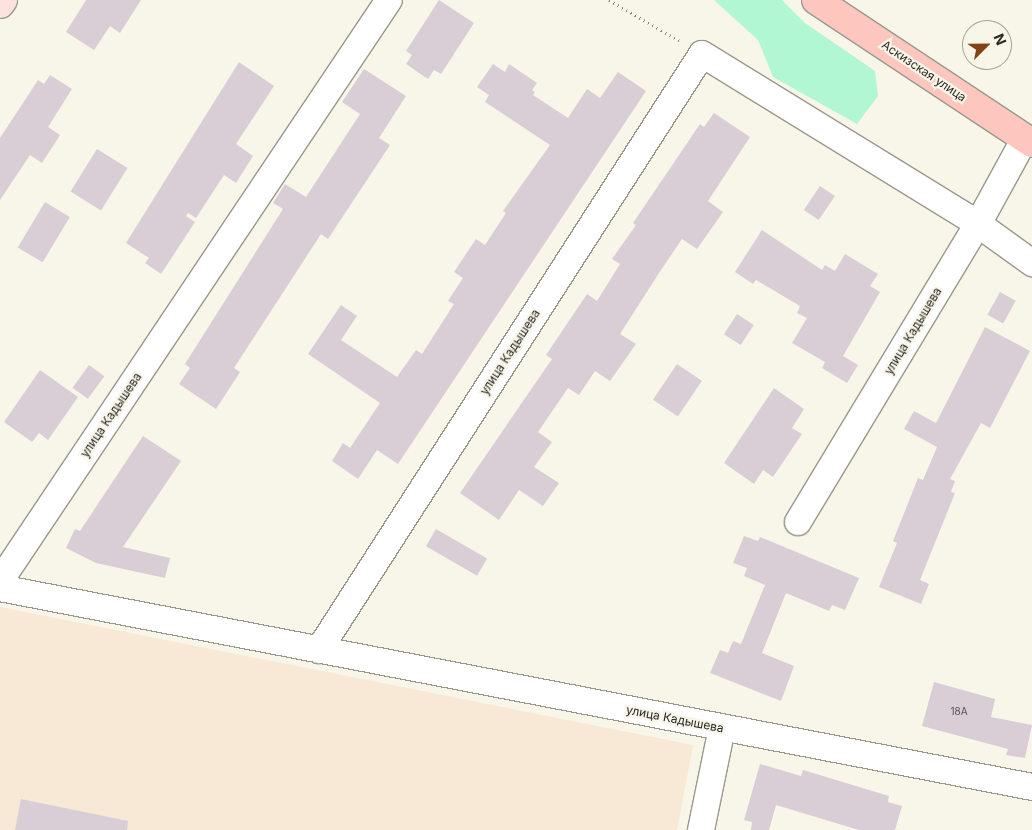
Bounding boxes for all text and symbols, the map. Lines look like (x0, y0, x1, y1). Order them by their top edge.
north arrow (962, 20, 1012, 70)
text: N (990, 31, 1010, 48)
street label: Аскизская улица (879, 37, 969, 105)
street label: улица Кадышева (881, 285, 945, 377)
street label: улица Кадышева (477, 307, 543, 397)
street label: улица Кадышева (77, 370, 145, 460)
street label: улица Кадышева (625, 702, 725, 736)
house number: 18А (950, 706, 968, 718)

